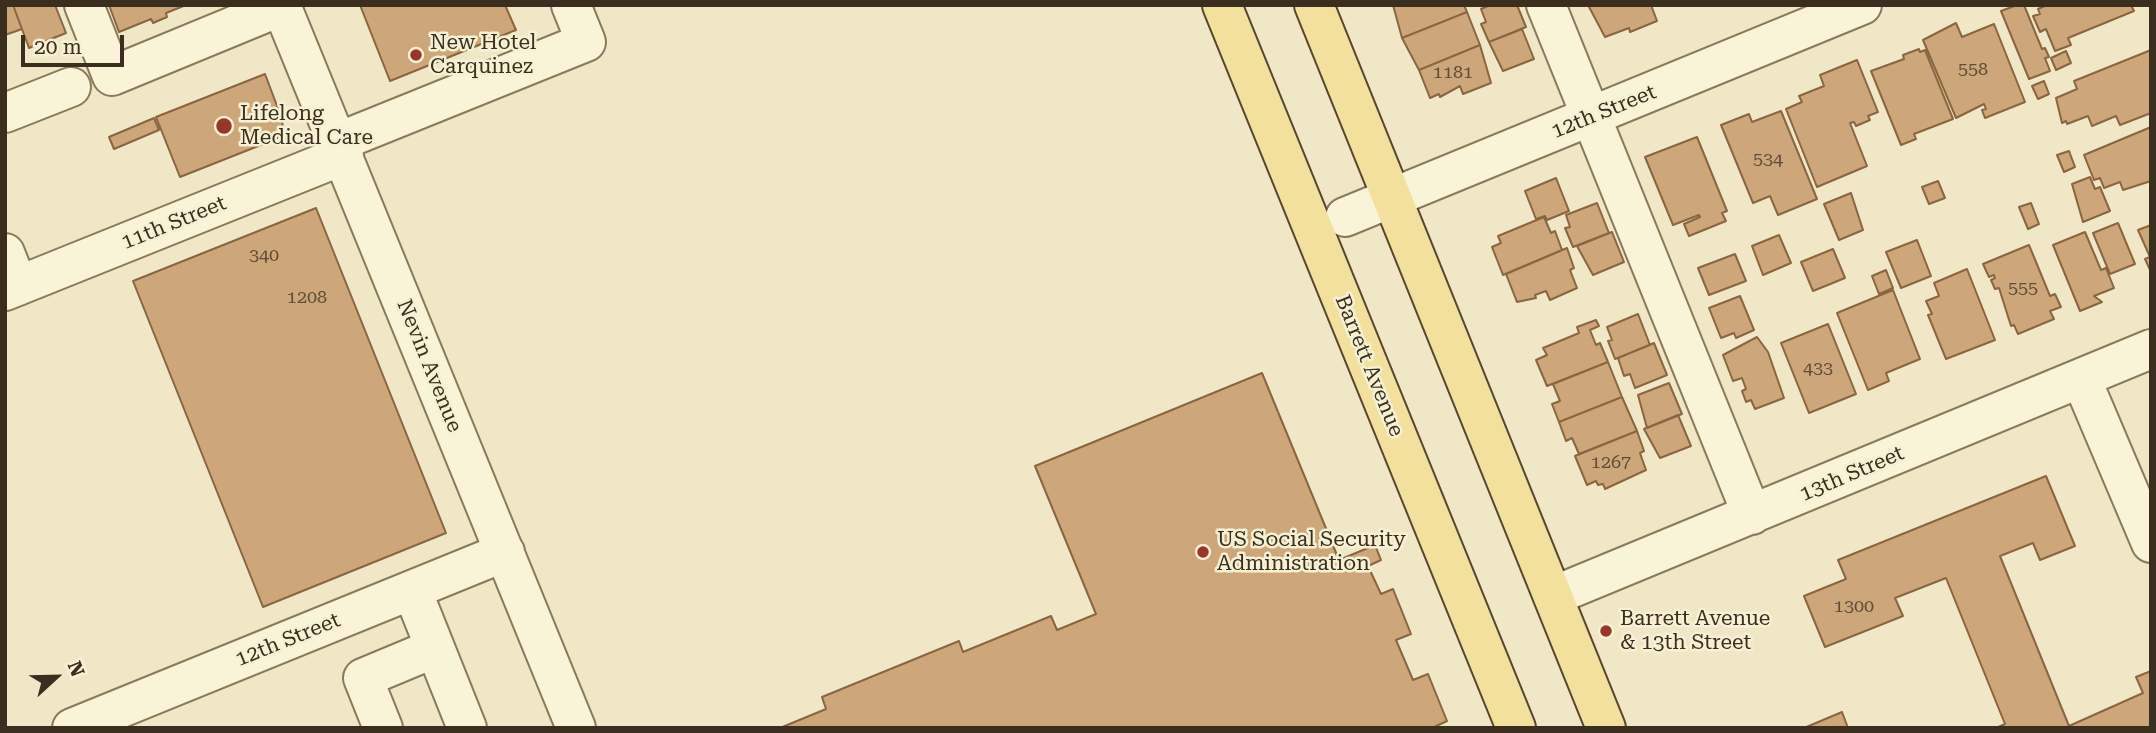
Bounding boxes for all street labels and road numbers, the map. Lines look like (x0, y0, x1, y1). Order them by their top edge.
street label: 12th Street (1548, 80, 1660, 144)
street label: 11th Street (118, 191, 230, 255)
street label: Barrett Avenue (1329, 292, 1409, 440)
street label: Nevin Avenue (391, 296, 467, 436)
street label: 13th Street (1796, 441, 1908, 507)
street label: 12th Street (232, 608, 344, 672)

